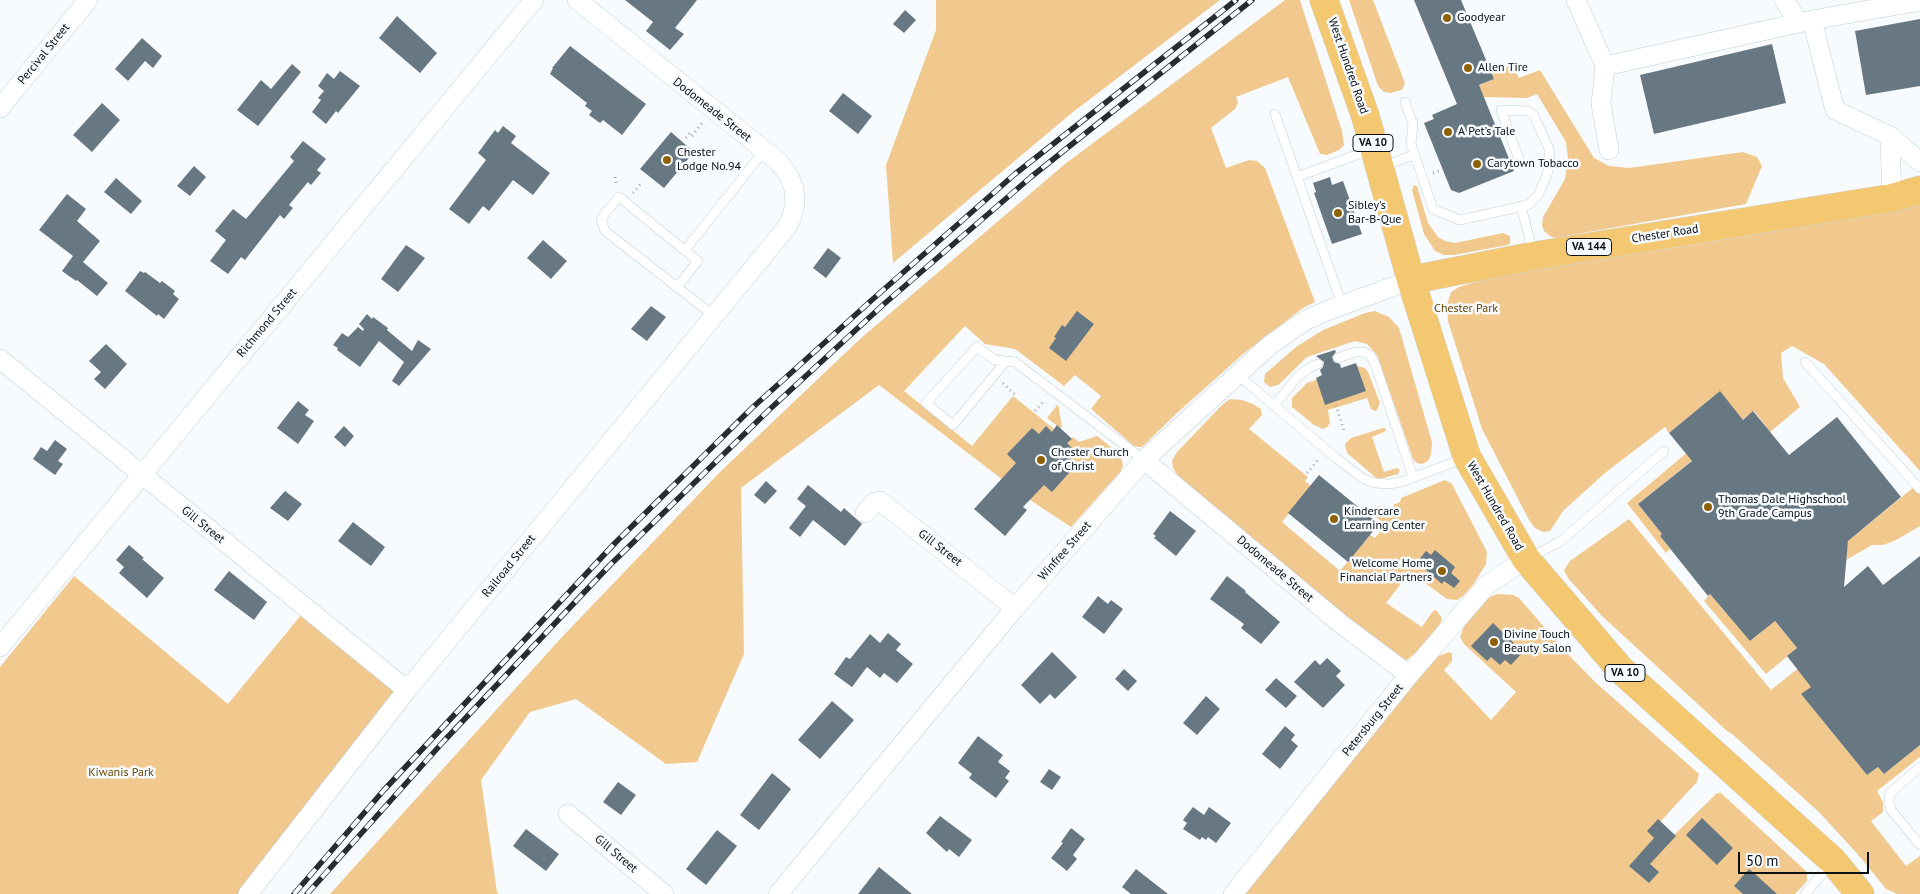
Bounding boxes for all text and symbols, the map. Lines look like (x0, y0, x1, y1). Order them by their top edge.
place label: Goodyear (1457, 11, 1505, 25)
marker: Goodyear (1441, 12, 1453, 24)
street label: West Hundred Road (1325, 16, 1371, 116)
street label: Percival Street (15, 21, 73, 87)
place label: Allen Tire (1478, 61, 1528, 75)
marker: Allen Tire (1462, 62, 1474, 74)
street label: Dodomeade Street (670, 75, 754, 145)
place label: A Pet’s Tale (1458, 125, 1515, 139)
marker: A Pet’s Tale (1442, 126, 1454, 138)
road number: VA 10 (1353, 134, 1393, 152)
place label: Chester Lodge No.94 (677, 146, 741, 174)
marker: Chester Lodge No.94 (661, 154, 673, 166)
place label: Carytown Tobacco (1487, 157, 1579, 171)
marker: Carytown Tobacco (1471, 158, 1483, 170)
place label: Sibley's Bar-B-Que (1348, 199, 1401, 227)
marker: Sibley's Bar-B-Que (1332, 207, 1344, 219)
street label: Chester Road (1631, 222, 1699, 246)
road number: VA 144 (1566, 238, 1612, 256)
street label: Richmond Street (234, 286, 300, 360)
park label: Chester Park (1434, 302, 1498, 316)
place label: Chester Church of Christ (1051, 446, 1129, 474)
marker: Chester Church of Christ (1035, 454, 1047, 466)
street label: West Hundred Road (1464, 459, 1526, 553)
place label: Thomas Dale Highschool 9th Grade Campus (1718, 493, 1846, 521)
marker: Thomas Dale Highschool 9th Grade Campus (1702, 501, 1714, 513)
street label: Gill Street (178, 503, 228, 547)
place label: Kindercare Learning Center (1344, 505, 1425, 533)
marker: Kindercare Learning Center (1328, 513, 1340, 525)
street label: Winfree Street (1035, 519, 1095, 583)
street label: Gill Street (915, 526, 965, 570)
street label: Railroad Street (479, 532, 539, 600)
street label: Dodomeade Street (1234, 533, 1316, 605)
place label: Welcome Home Financial Partners (1340, 557, 1432, 585)
marker: Welcome Home Financial Partners (1436, 565, 1448, 577)
place label: Divine Touch Beauty Salon (1504, 628, 1571, 656)
marker: Divine Touch Beauty Salon (1488, 636, 1500, 648)
road number: VA 10 (1605, 664, 1645, 681)
street label: Petersburg Street (1339, 681, 1407, 759)
park label: Kiwanis Park (88, 766, 154, 780)
street label: Gill Street (592, 832, 640, 876)
scale bar (1740, 842, 1871, 874)
text: 50 m (1746, 851, 1779, 870)

